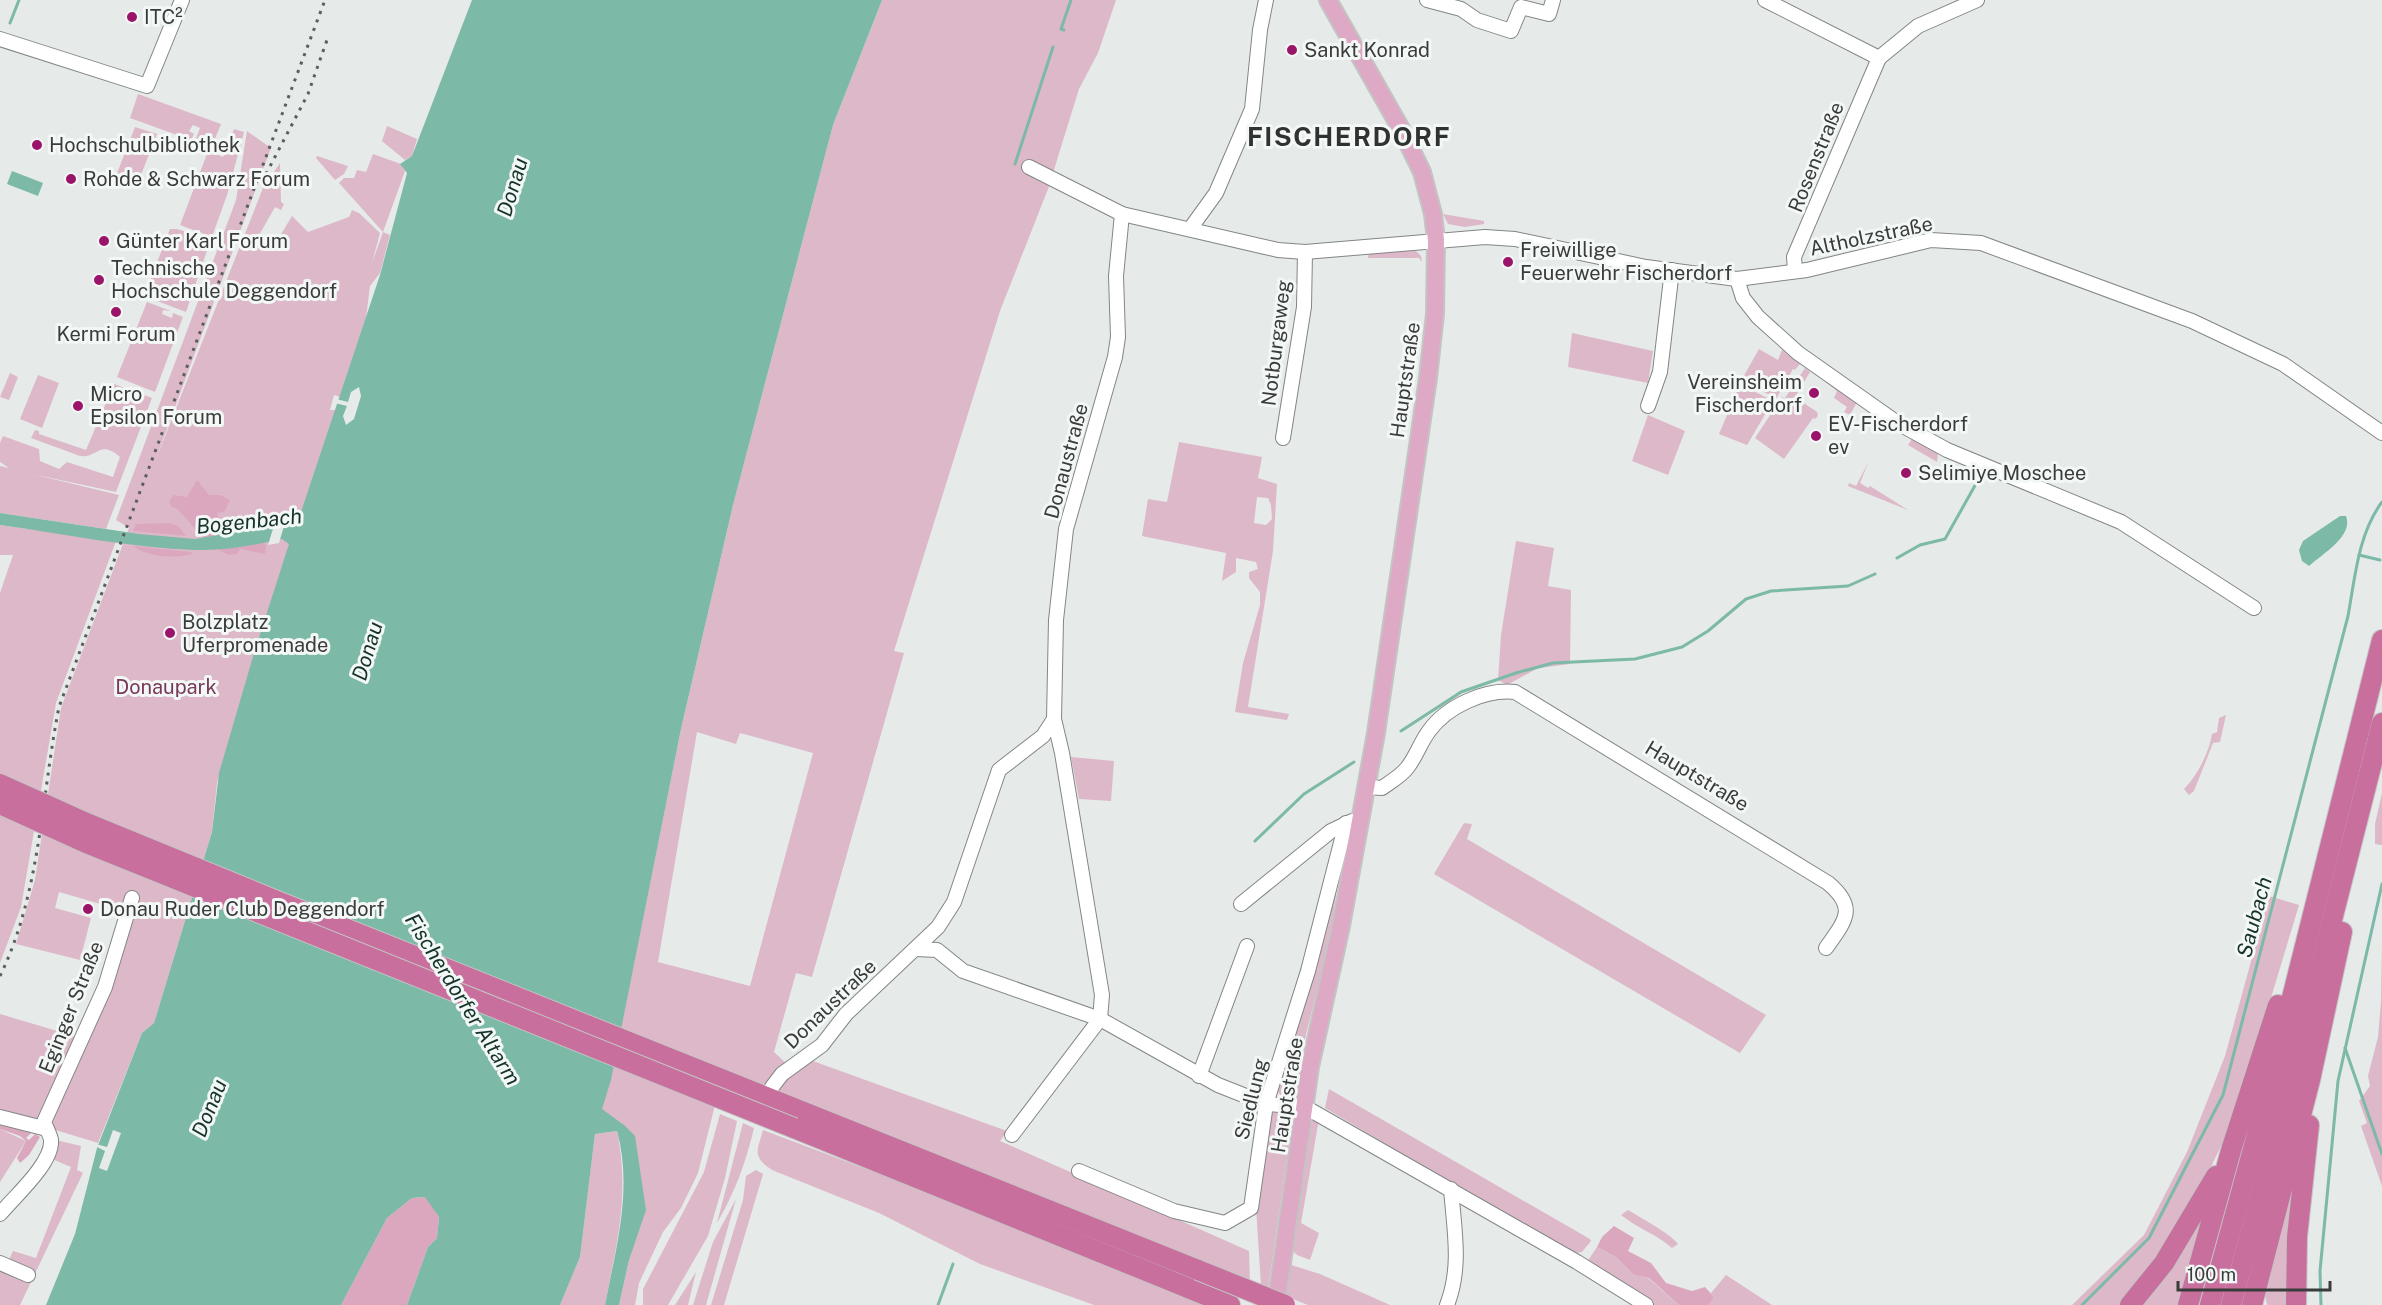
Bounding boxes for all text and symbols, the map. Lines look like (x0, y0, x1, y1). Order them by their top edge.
place label: ITC² (144, 5, 183, 29)
marker: ITC² (125, 10, 139, 24)
place label: Sankt Konrad (1304, 38, 1430, 62)
marker: Sankt Konrad (1285, 43, 1299, 57)
street label: Rosenstraße (1783, 98, 1849, 216)
district label: FISCHERDORF (1247, 121, 1451, 152)
place label: Hochschulbibliothek (49, 133, 240, 157)
marker: Hochschulbibliothek (30, 138, 44, 152)
water label: Donau (491, 155, 533, 219)
place label: Rohde & Schwarz Forum (83, 167, 310, 191)
marker: Rohde & Schwarz Forum (64, 172, 78, 186)
street label: Altholzstraße (1807, 211, 1935, 261)
place label: Günter Karl Forum (116, 229, 288, 253)
marker: Günter Karl Forum (97, 234, 111, 248)
place label: Freiwillige Feuerwehr Fischerdorf (1520, 238, 1732, 285)
marker: Freiwillige Feuerwehr Fischerdorf (1501, 255, 1515, 269)
place label: Technische Hochschule Deggendorf (111, 256, 337, 303)
marker: Technische Hochschule Deggendorf (92, 273, 106, 287)
street label: Notburgaweg (1256, 279, 1296, 407)
marker: Kermi Forum (109, 305, 123, 319)
street label: Hauptstraße (1385, 321, 1425, 439)
place label: Kermi Forum (56, 322, 176, 346)
place label: Vereinsheim Fischerdorf (1687, 370, 1802, 417)
place label: Micro Epsilon Forum (90, 382, 222, 429)
marker: Vereinsheim Fischerdorf (1807, 386, 1821, 400)
marker: Micro Epsilon Forum (71, 399, 85, 413)
street label: Donaustraße (1039, 401, 1093, 521)
place label: EV-Fischerdorf ev (1828, 412, 1968, 459)
marker: EV-Fischerdorf ev (1809, 429, 1823, 443)
place label: Selimiye Moschee (1918, 461, 2086, 485)
marker: Selimiye Moschee (1899, 466, 1913, 480)
water label: Bogenbach (195, 503, 303, 539)
place label: Bolzplatz Uferpromenade (182, 610, 328, 657)
water label: Donau (346, 619, 388, 683)
marker: Bolzplatz Uferpromenade (163, 626, 177, 640)
park label: Donaupark (115, 675, 217, 699)
street label: Hauptstraße (1641, 736, 1753, 816)
water label: Saubach (2231, 874, 2277, 960)
place label: Donau Ruder Club Deggendorf (100, 897, 385, 921)
marker: Donau Ruder Club Deggendorf (81, 902, 95, 916)
water label: Fischerdorfer Altarm (400, 909, 526, 1089)
street label: Eginger Straße (34, 938, 108, 1076)
street label: Donaustraße (779, 954, 881, 1054)
street label: Hauptstraße (1266, 1036, 1308, 1154)
street label: Siedlung (1229, 1056, 1273, 1142)
water label: Donau (186, 1075, 232, 1141)
scale bar (2178, 1254, 2330, 1292)
text: 100 m (2187, 1264, 2236, 1285)

